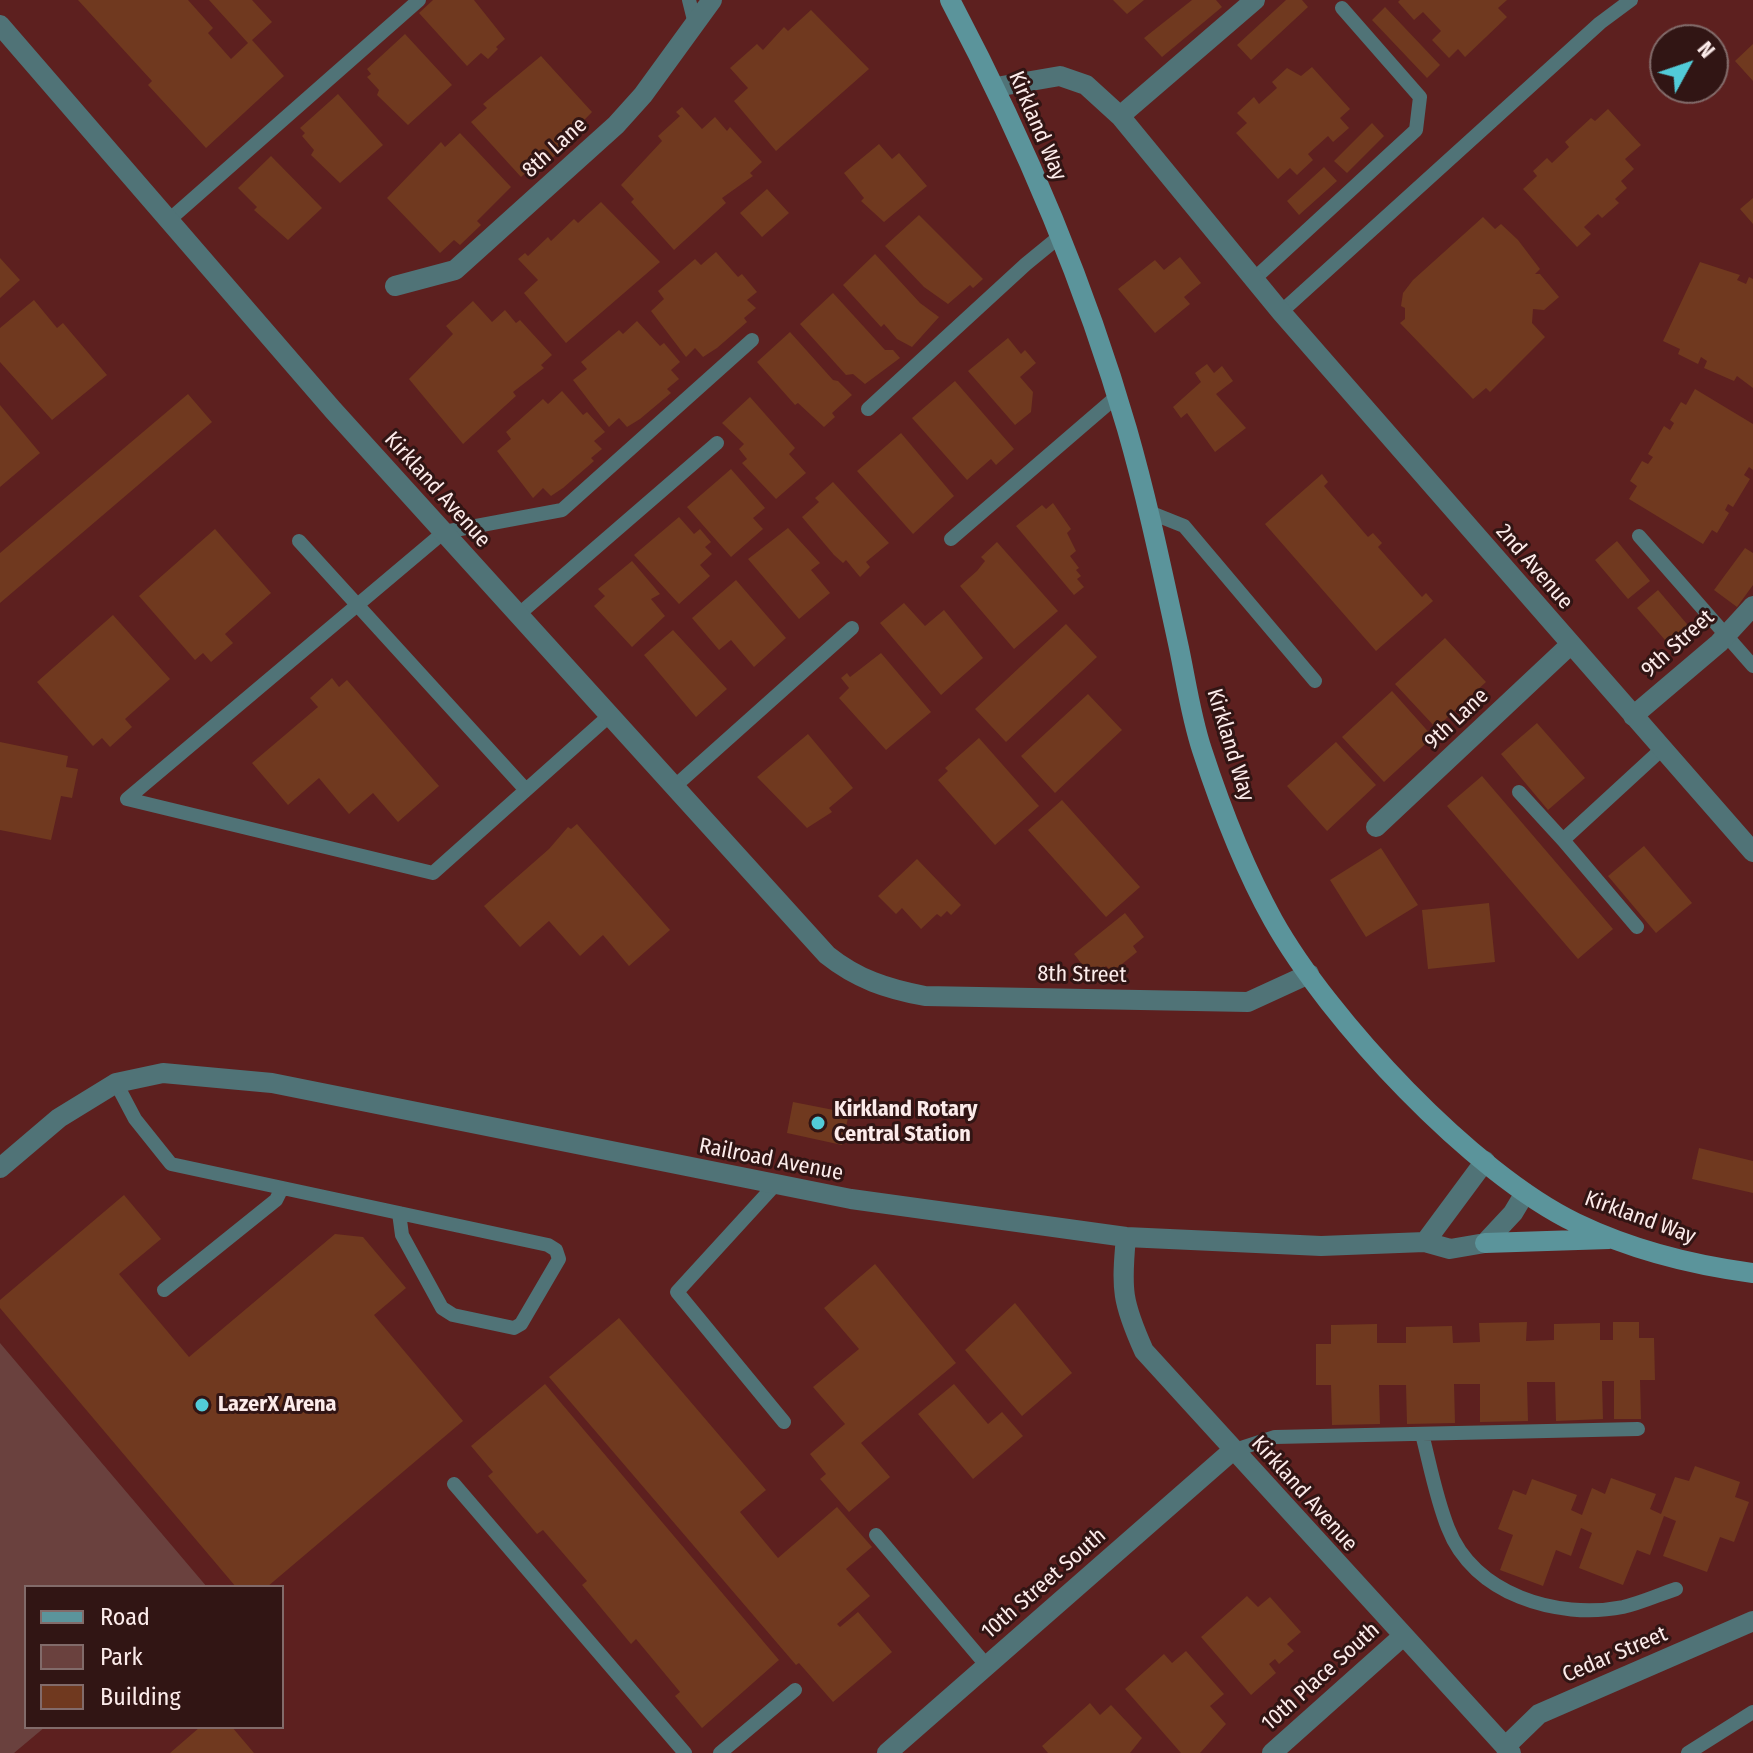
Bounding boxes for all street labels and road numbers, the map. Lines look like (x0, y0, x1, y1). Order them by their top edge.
street label: Kirkland Way (1002, 67, 1072, 185)
street label: 8th Lane (517, 112, 593, 184)
street label: Kirkland Avenue (378, 427, 496, 553)
street label: 2nd Avenue (1490, 519, 1578, 615)
street label: 9th Street (1636, 604, 1720, 684)
street label: 9th Lane (1420, 683, 1494, 755)
street label: Kirkland Way (1200, 686, 1260, 804)
street label: 8th Street (1037, 961, 1127, 989)
street label: Railroad Avenue (697, 1133, 845, 1187)
street label: Kirkland Way (1581, 1186, 1699, 1250)
street label: Kirkland Avenue (1245, 1431, 1363, 1557)
street label: 10th Street South (976, 1523, 1112, 1645)
street label: 10th Place South (1257, 1617, 1385, 1737)
street label: Cedar Street (1559, 1621, 1671, 1689)

